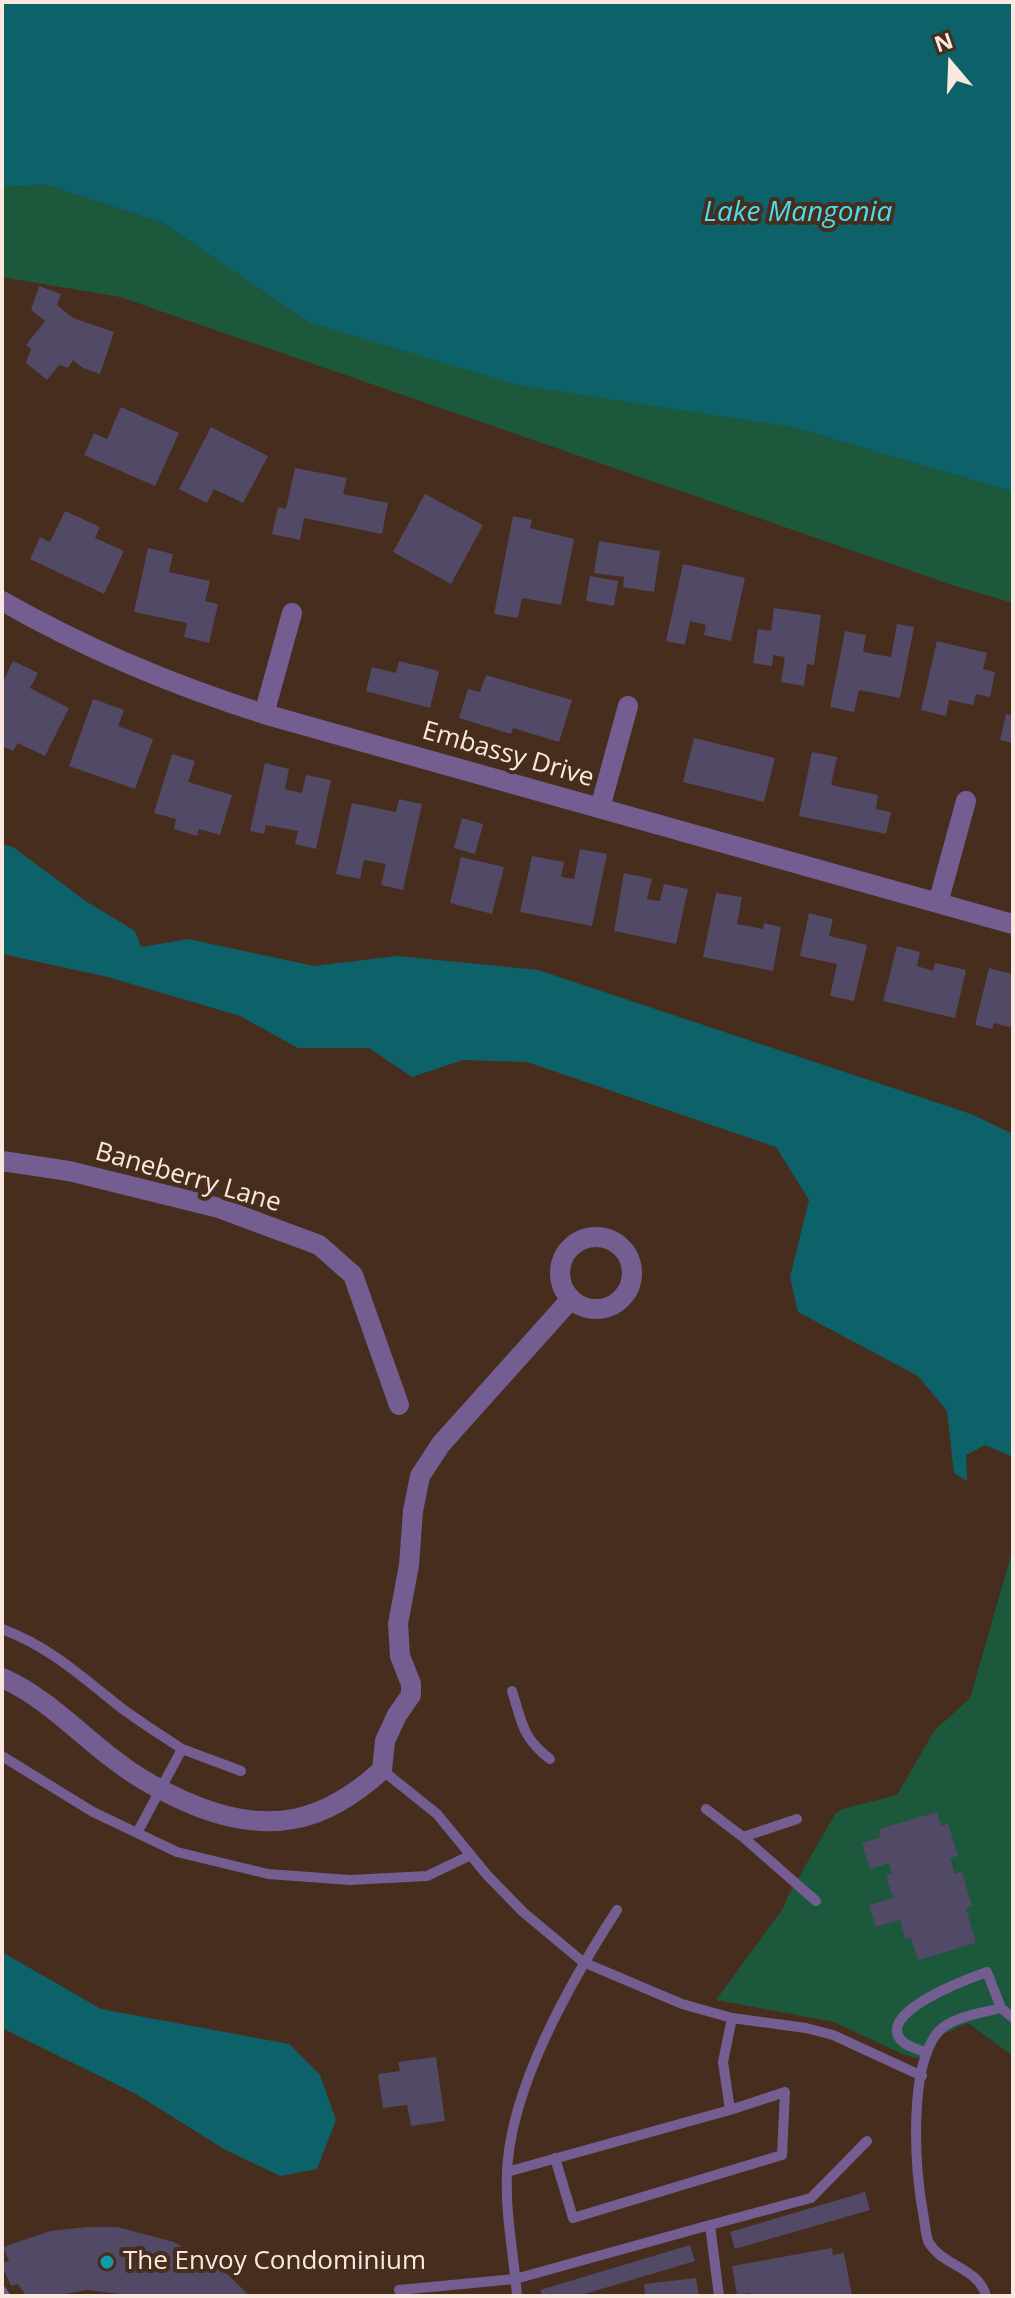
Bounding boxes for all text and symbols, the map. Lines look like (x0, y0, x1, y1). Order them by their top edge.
north arrow (911, 24, 991, 104)
text: N (930, 24, 957, 58)
water label: Lake Mangonia (704, 196, 892, 230)
street label: Embassy Drive (419, 716, 597, 794)
street label: Baneberry Lane (91, 1137, 285, 1219)
place label: The Envoy Condominium (123, 2246, 426, 2278)
marker: The Envoy Condominium (98, 2253, 116, 2271)

